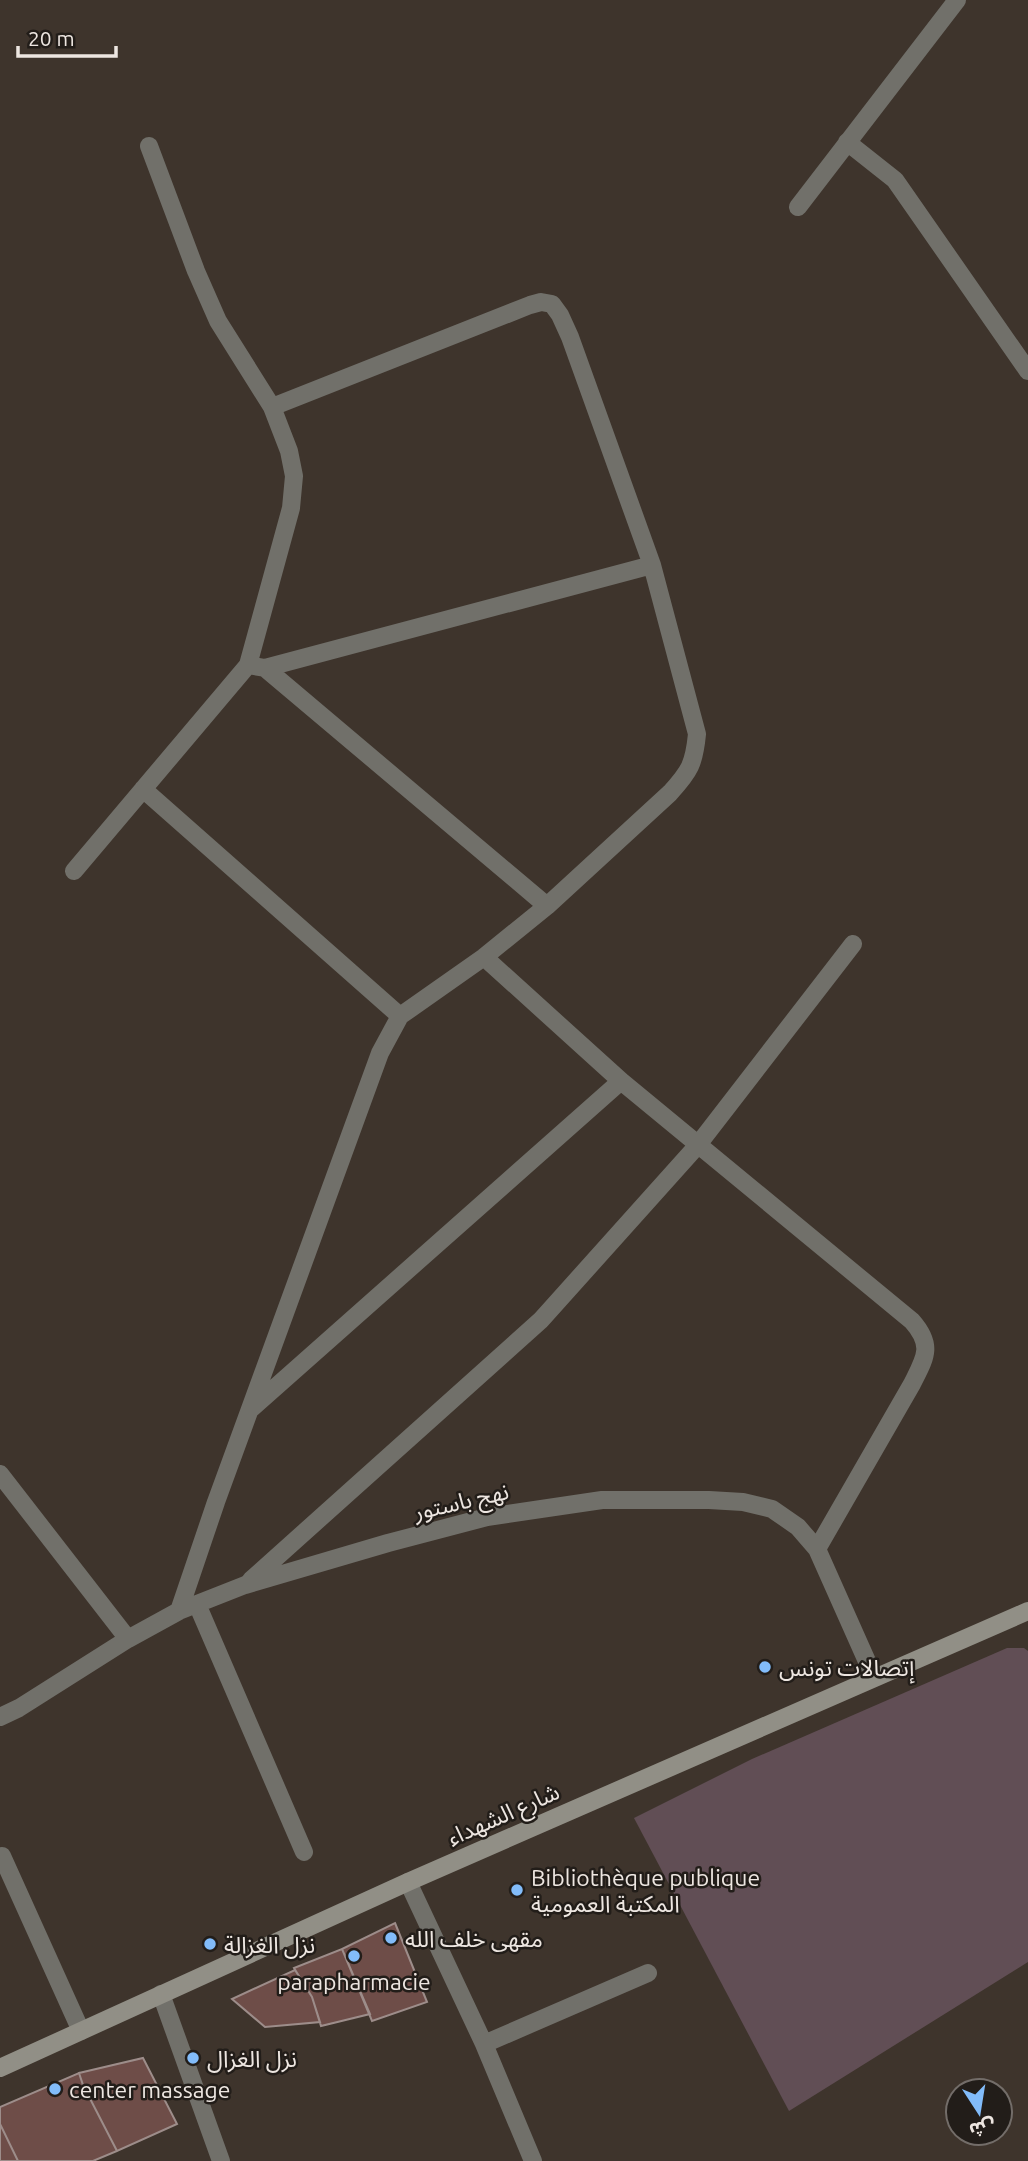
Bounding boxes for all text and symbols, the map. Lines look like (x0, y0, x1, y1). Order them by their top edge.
scale bar (18, 14, 116, 58)
text: 20 m (28, 26, 75, 50)
street label: نهج باستور (410, 1478, 512, 1529)
place label: إتصالات تونس (779, 1655, 916, 1684)
marker: إتصالات تونس (757, 1659, 773, 1675)
street label: شارع الشهداء (443, 1778, 565, 1854)
place label: Bibliothèque publique المكتبة العمومية (531, 1865, 760, 1918)
marker: Bibliothèque publique المكتبة العمومية (509, 1882, 525, 1898)
place label: مقهى خلف الله (405, 1926, 543, 1952)
marker: مقهى خلف الله (383, 1930, 399, 1946)
place label: نزل الغزالة (224, 1932, 315, 1959)
marker: نزل الغزالة (202, 1936, 218, 1952)
marker: parapharmacie (346, 1948, 362, 1964)
place label: parapharmacie (277, 1969, 431, 1994)
place label: نزل الغزال (207, 2046, 297, 2073)
marker: نزل الغزال (185, 2050, 201, 2066)
place label: center massage (69, 2077, 231, 2102)
north arrow (944, 2077, 1014, 2147)
marker: center massage (47, 2081, 63, 2097)
text: ش (968, 2115, 998, 2142)

